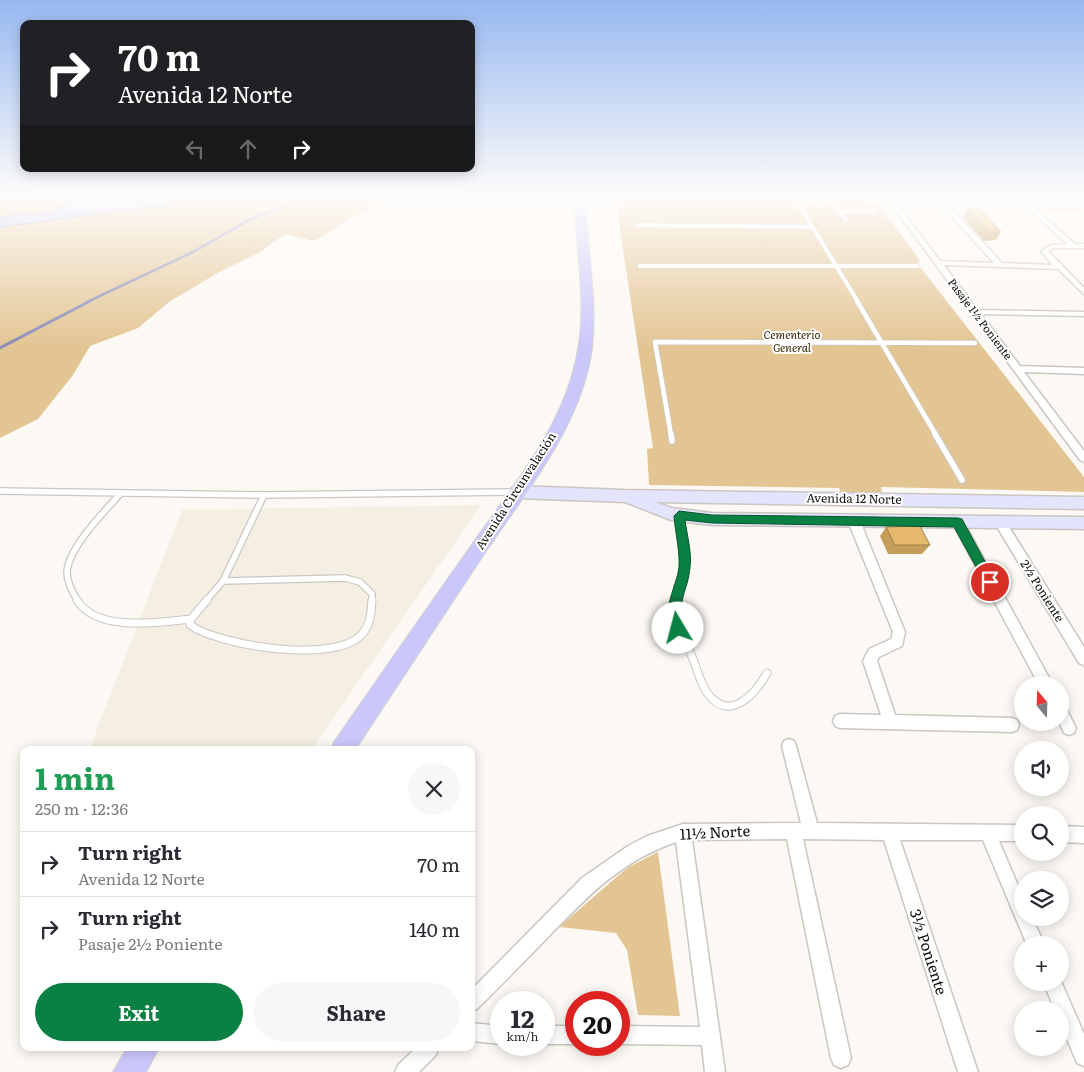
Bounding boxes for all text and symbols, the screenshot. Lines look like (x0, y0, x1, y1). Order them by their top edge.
text: 70 m (118, 30, 200, 82)
icon: right (35, 40, 100, 105)
text: Avenida 12 Norte (118, 77, 293, 110)
icon: left (181, 135, 209, 163)
icon: ahead (234, 135, 262, 163)
icon: right (287, 135, 315, 163)
street label: Pasaje 1½ Poniente (945, 274, 1017, 363)
park label: Cementerio General (763, 326, 821, 355)
street label: Avenida Circunvalación (470, 428, 560, 553)
street label: Avenida 12 Norte (806, 488, 902, 508)
street label: 2½ Poniente (1016, 556, 1069, 625)
pin (969, 561, 1011, 603)
icon: arrive (976, 568, 1004, 596)
position arrow (651, 601, 703, 653)
north arrow (1014, 676, 1069, 731)
map controls (1014, 676, 1069, 1056)
button: sound (1014, 741, 1069, 796)
text: 1 min (35, 755, 115, 799)
button: close (408, 763, 460, 815)
text: 250 m · 12:36 (35, 796, 128, 820)
button: search (1014, 806, 1069, 861)
street label: 11½ Norte (679, 818, 751, 845)
text: Turn right (78, 838, 182, 866)
icon: right (35, 850, 63, 878)
text: 70 m (417, 850, 460, 878)
text: Avenida 12 Norte (78, 866, 205, 890)
button: layers (1014, 871, 1069, 926)
text: Turn right (78, 903, 182, 931)
street label: 3½ Poniente (905, 906, 954, 998)
icon: right (35, 915, 63, 943)
text: 140 m (409, 915, 460, 943)
text: Pasaje 2½ Poniente (78, 931, 222, 955)
button: + (1014, 936, 1069, 991)
button: Exit (35, 983, 243, 1041)
button: Share (253, 983, 460, 1041)
speed limit sign: 20 (565, 991, 630, 1056)
text: 12 (511, 999, 534, 1036)
button: − (1014, 1001, 1069, 1056)
text: km/h (507, 1027, 538, 1045)

